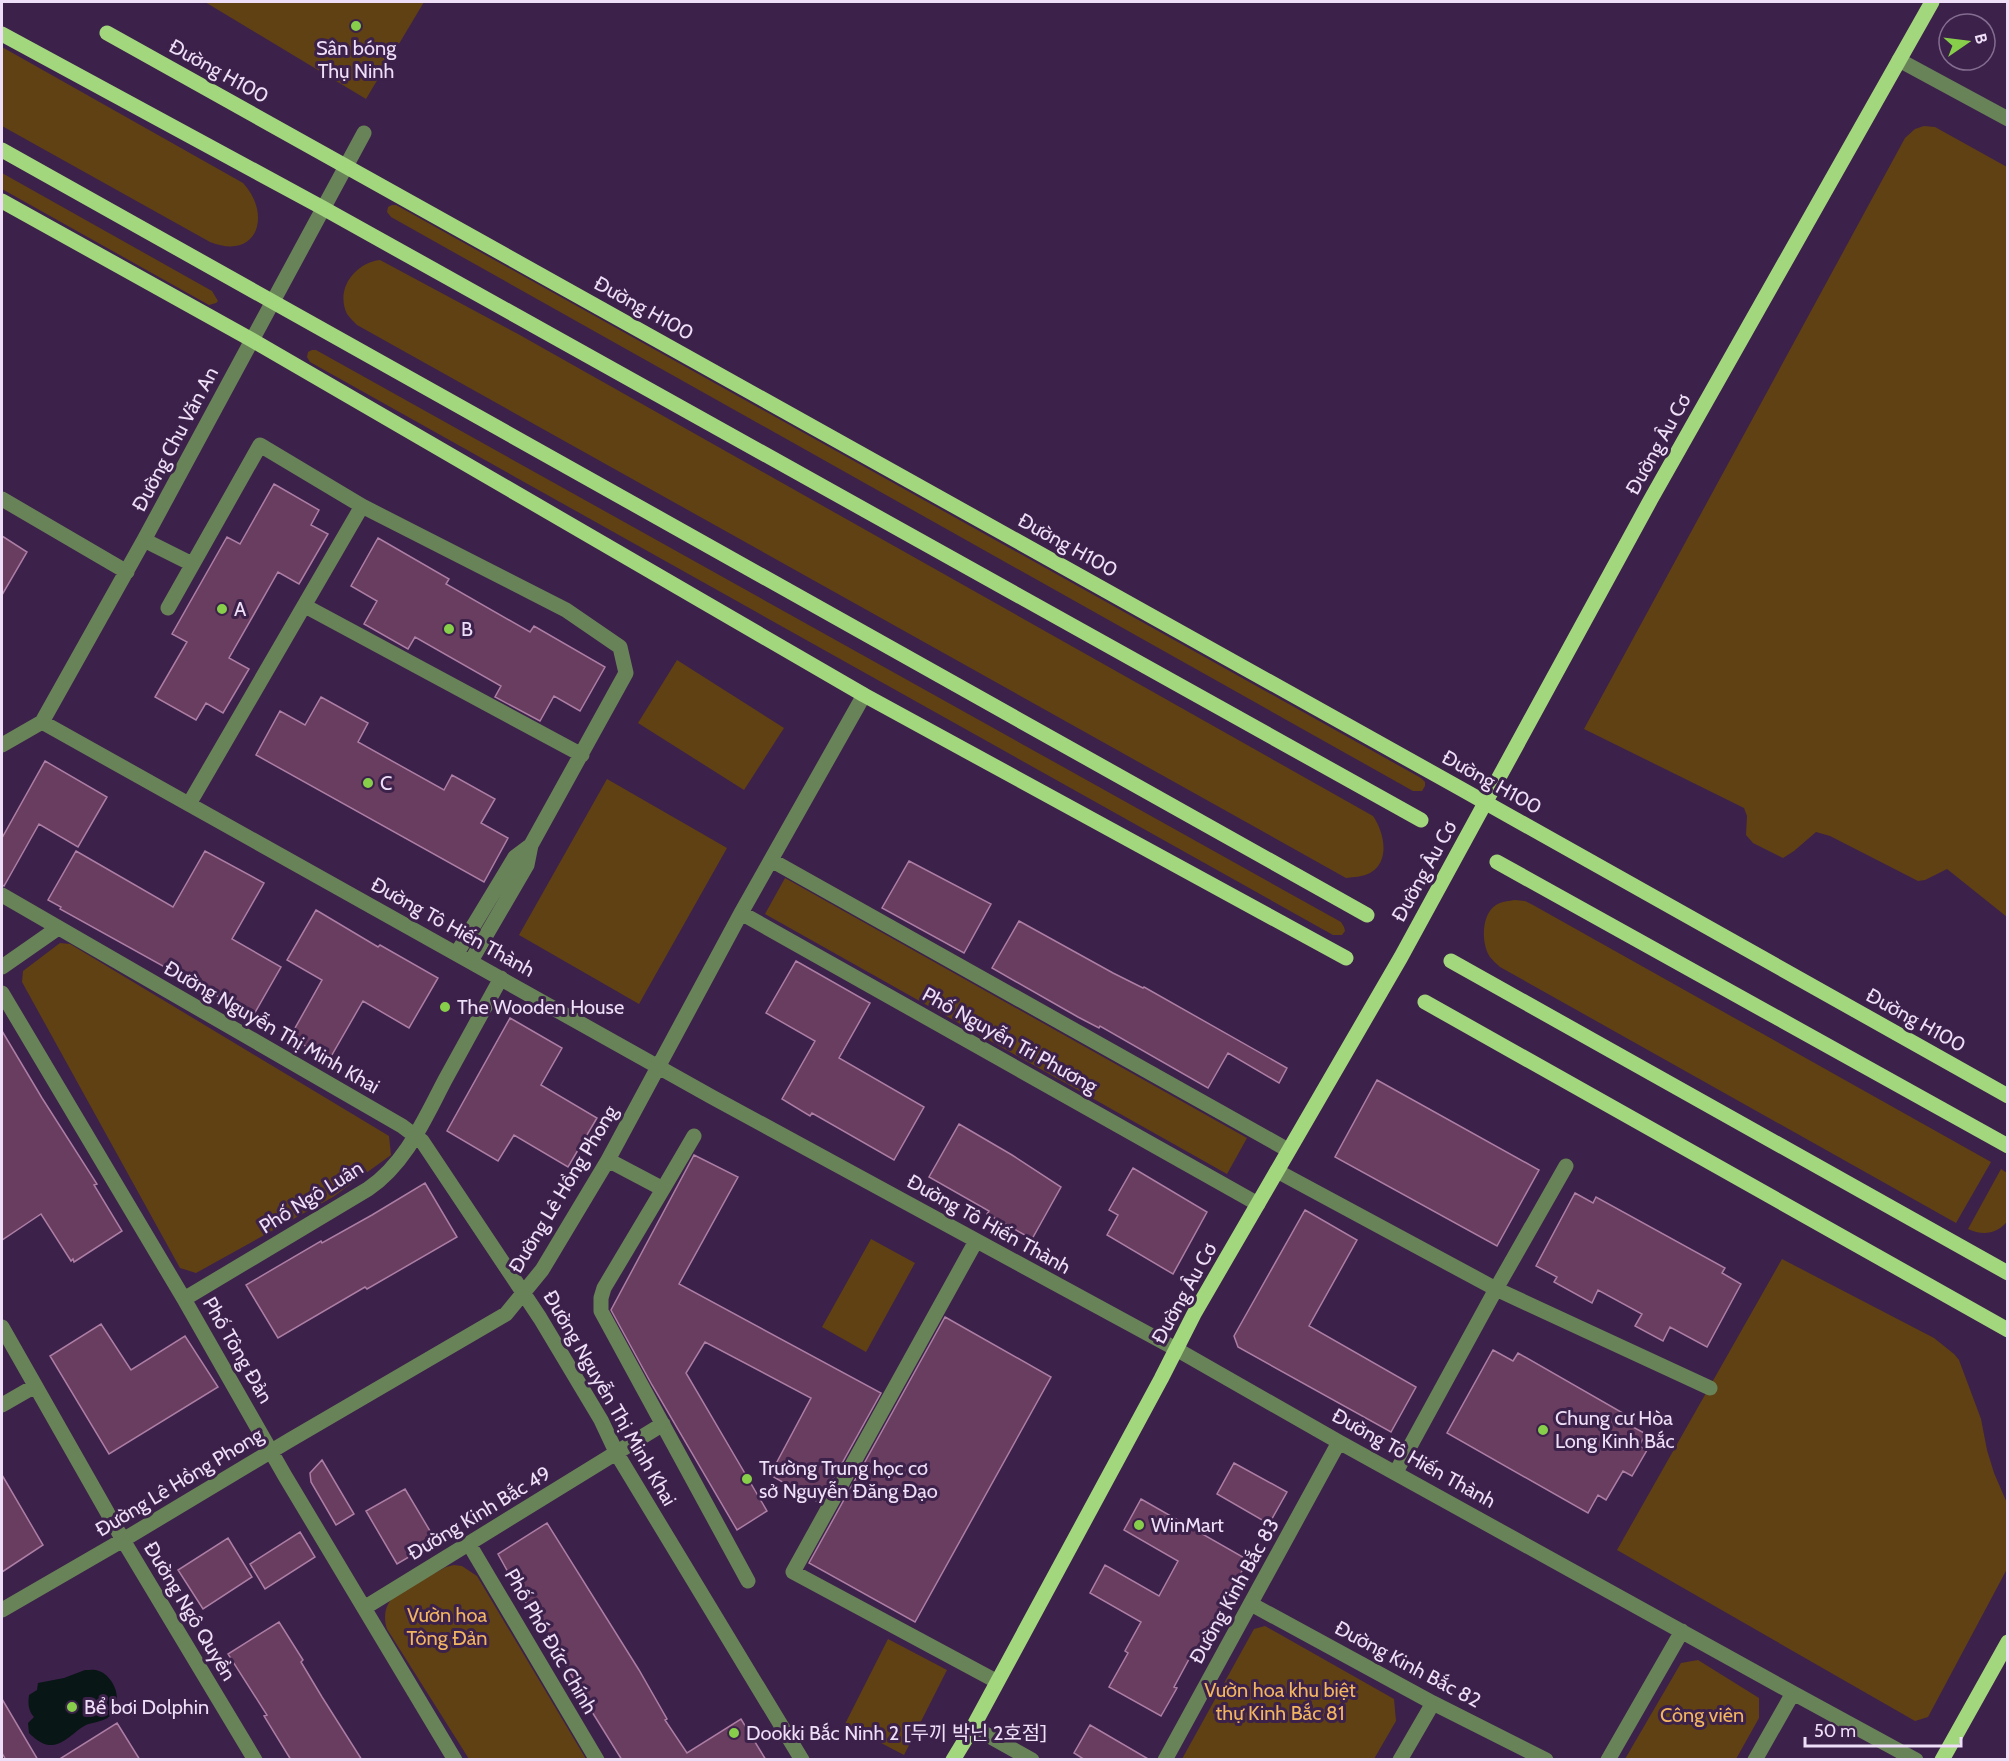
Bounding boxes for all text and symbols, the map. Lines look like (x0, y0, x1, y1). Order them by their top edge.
north arrow (1937, 12, 1997, 72)
marker: Sân bóng Thụ Ninh (349, 19, 363, 33)
text: B (1971, 31, 1992, 46)
street label: Đường H100 (165, 34, 273, 108)
place label: Sân bóng Thụ Ninh (316, 36, 397, 83)
street label: Đường H100 (590, 271, 698, 345)
street label: Đường Chu Văn An (127, 363, 223, 515)
street label: Đường Âu Cơ (1620, 389, 1696, 499)
street label: Đường H100 (1014, 508, 1122, 582)
place label: A (234, 597, 247, 621)
marker: A (215, 602, 229, 616)
place label: B (461, 617, 473, 641)
marker: B (442, 622, 456, 636)
street label: Đường H100 (1438, 745, 1546, 819)
place label: C (380, 771, 392, 795)
marker: C (361, 776, 375, 790)
street label: Đường Âu Cơ (1386, 816, 1462, 926)
street label: Đường Tô Hiến Thành (367, 872, 539, 982)
street label: Đường Nguyễn Thị Minh Khai (160, 955, 384, 1099)
street label: Phố Nguyễn Tri Phương (918, 982, 1103, 1099)
street label: Đường H100 (1862, 983, 1970, 1057)
place label: The Wooden House (457, 995, 624, 1019)
marker: The Wooden House (438, 1000, 452, 1014)
street label: Đường Lê Hồng Phong (504, 1100, 623, 1277)
street label: Phố Ngô Luân (255, 1156, 367, 1238)
street label: Đường Tô Hiến Thành (903, 1169, 1075, 1279)
street label: Đường Âu Cơ (1146, 1238, 1222, 1348)
street label: Đường Nguyễn Thị Minh Khai (538, 1286, 682, 1510)
street label: Phố Tông Đản (198, 1293, 278, 1407)
street label: Đường Tô Hiến Thành (1328, 1403, 1500, 1513)
place label: Chung cư Hòa Long Kinh Bắc (1555, 1406, 1675, 1453)
street label: Đường Lê Hồng Phong (91, 1422, 268, 1541)
marker: Chung cư Hòa Long Kinh Bắc (1536, 1423, 1550, 1437)
place label: Trường Trung học cơ sở Nguyễn Đăng Đạo (759, 1456, 938, 1503)
street label: Đường Kinh Bắc 49 (403, 1461, 555, 1565)
marker: Trường Trung học cơ sở Nguyễn Đăng Đạo (740, 1472, 754, 1486)
place label: WinMart (1151, 1513, 1224, 1537)
street label: Đường Kinh Bắc 83 (1184, 1514, 1284, 1668)
marker: WinMart (1132, 1518, 1146, 1532)
street label: Đường Ngô Quyền (139, 1537, 241, 1685)
street label: Phố Phó Đức Chính (500, 1564, 602, 1718)
park label: Vườn hoa Tông Đản (406, 1603, 488, 1650)
street label: Đường Kinh Bắc 82 (1331, 1615, 1485, 1713)
park label: Vườn hoa khu biệt thự Kinh Bắc 81 (1204, 1678, 1356, 1725)
place label: Bể bơi Dolphin (84, 1695, 209, 1719)
marker: Bể bơi Dolphin (65, 1700, 79, 1714)
park label: Công viên (1660, 1703, 1744, 1727)
scale bar (1805, 1710, 1961, 1748)
text: 50 m (1814, 1720, 1856, 1742)
place label: Dookki Bắc Ninh 2 [두끼 박닌 2호점] (746, 1721, 1047, 1745)
marker: Dookki Bắc Ninh 2 [두끼 박닌 2호점] (727, 1726, 741, 1740)

